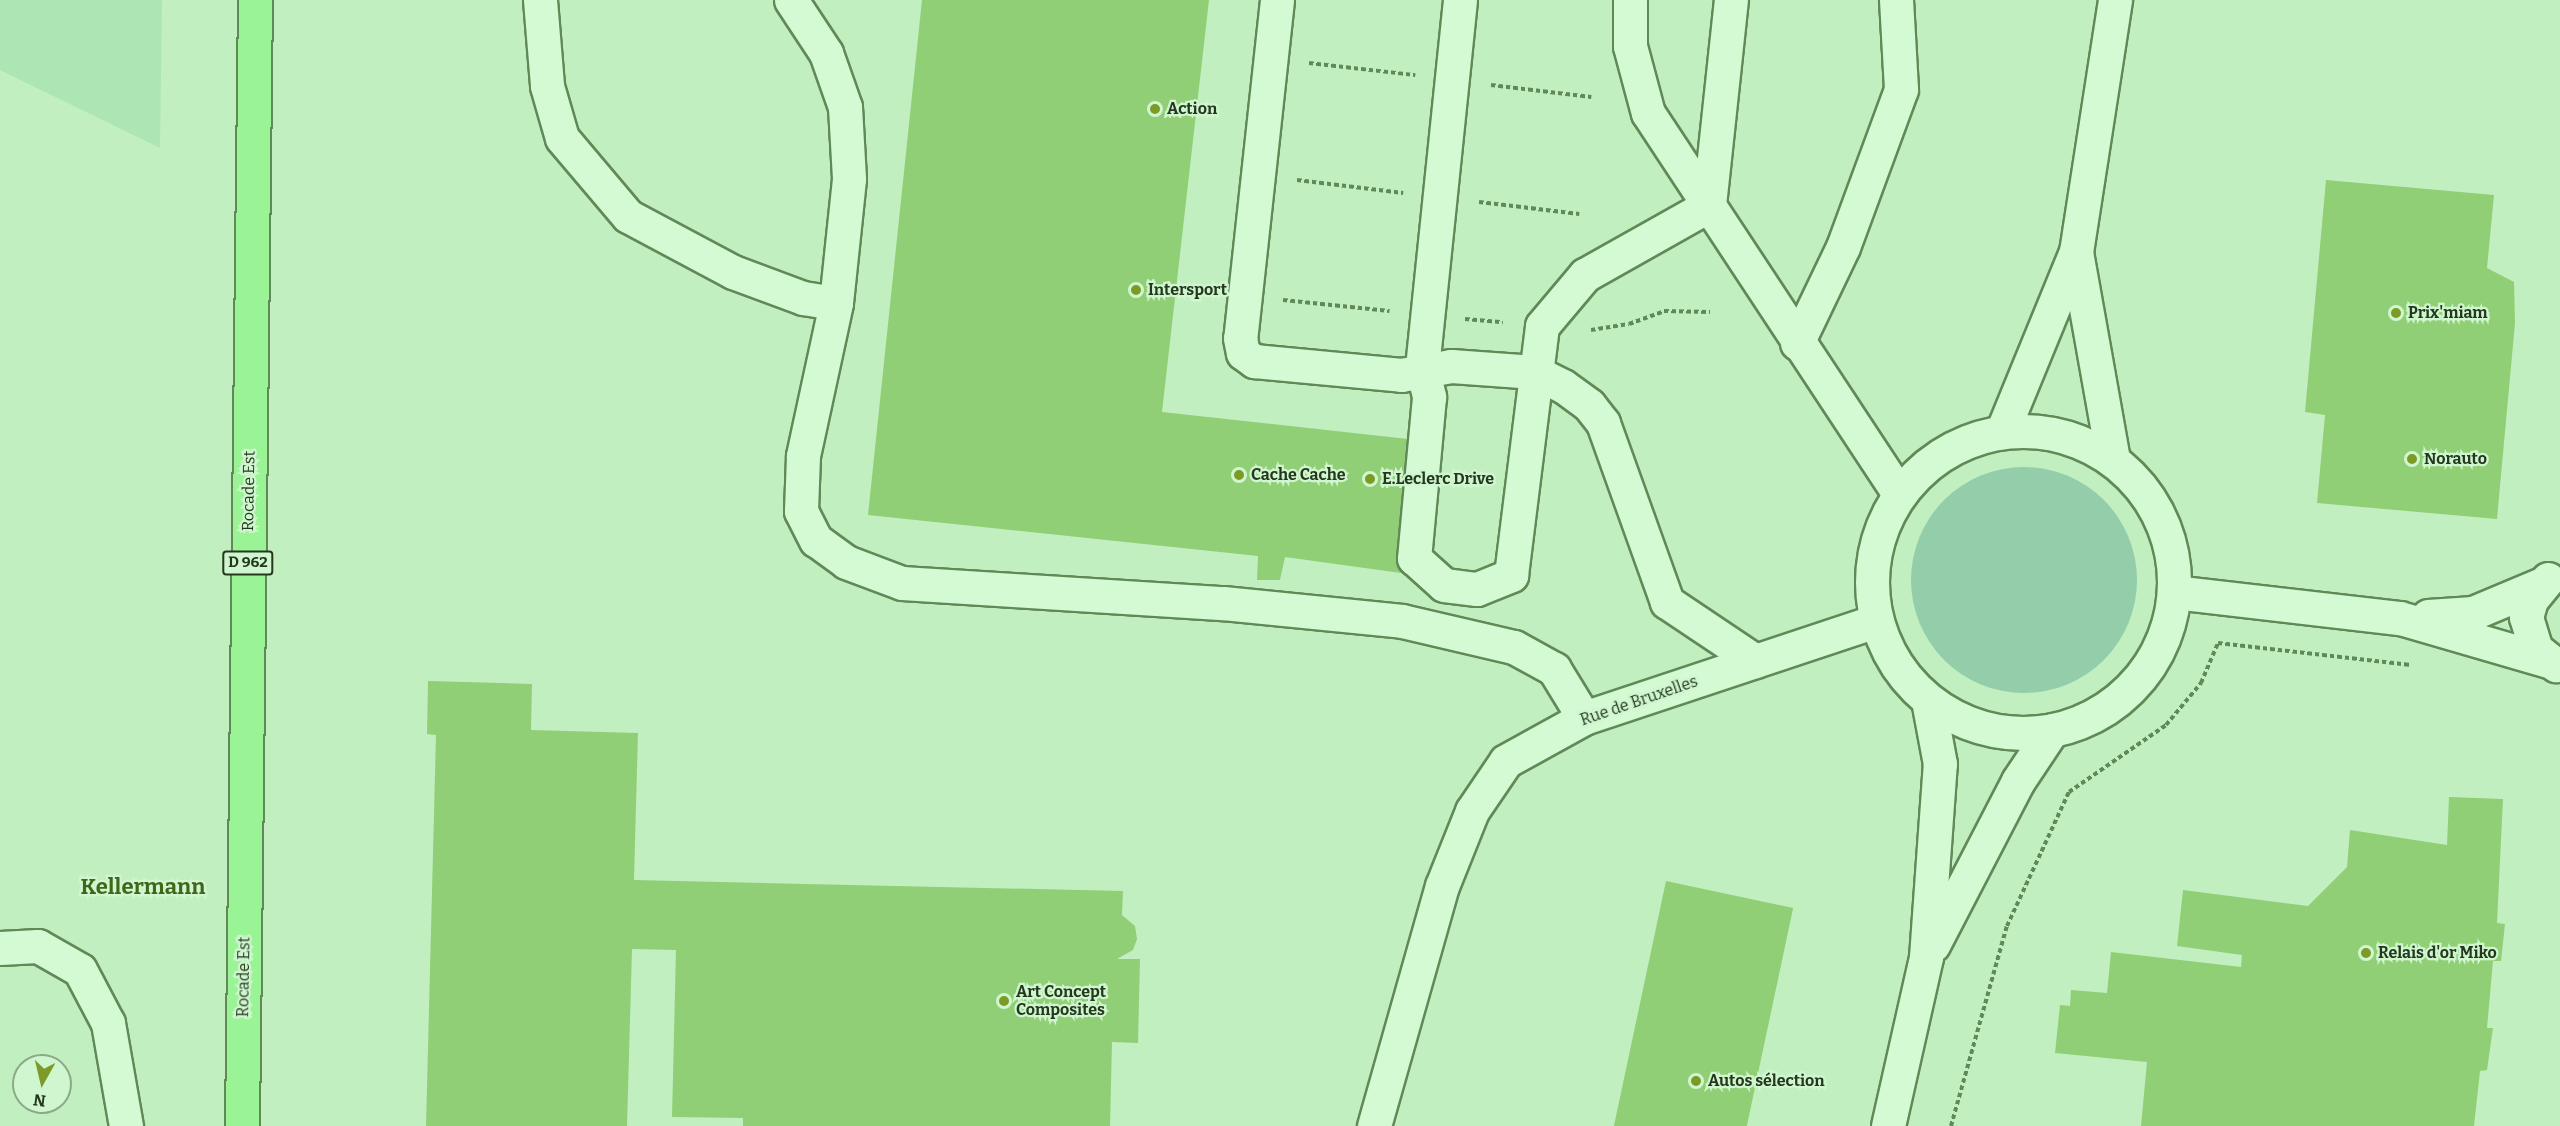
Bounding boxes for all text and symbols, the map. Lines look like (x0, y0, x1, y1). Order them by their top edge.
place label: Action (1167, 99, 1217, 119)
marker: Action (1148, 102, 1162, 116)
place label: Intersport (1148, 280, 1227, 300)
marker: Intersport (1129, 283, 1143, 297)
place label: Prix'miam (2408, 303, 2488, 323)
marker: Prix'miam (2389, 306, 2403, 320)
place label: Norauto (2424, 449, 2487, 469)
street label: Rocade Est (239, 451, 259, 531)
marker: Norauto (2405, 452, 2419, 466)
place label: Cache Cache (1251, 465, 1346, 485)
marker: Cache Cache (1232, 468, 1246, 482)
place label: E.Leclerc Drive (1382, 469, 1494, 489)
marker: E.Leclerc Drive (1363, 472, 1377, 486)
road number: D 962 (221, 551, 275, 575)
street label: Rue de Bruxelles (1578, 672, 1700, 730)
district label: Kellermann (81, 874, 205, 900)
street label: Rocade Est (234, 937, 254, 1017)
place label: Relais d'or Miko (2378, 943, 2497, 963)
marker: Relais d'or Miko (2359, 946, 2373, 960)
place label: Art Concept Composites (1016, 982, 1106, 1020)
marker: Art Concept Composites (997, 994, 1011, 1008)
north arrow (12, 1054, 72, 1114)
place label: Autos sélection (1708, 1071, 1825, 1091)
marker: Autos sélection (1689, 1074, 1703, 1088)
text: N (32, 1090, 47, 1111)

